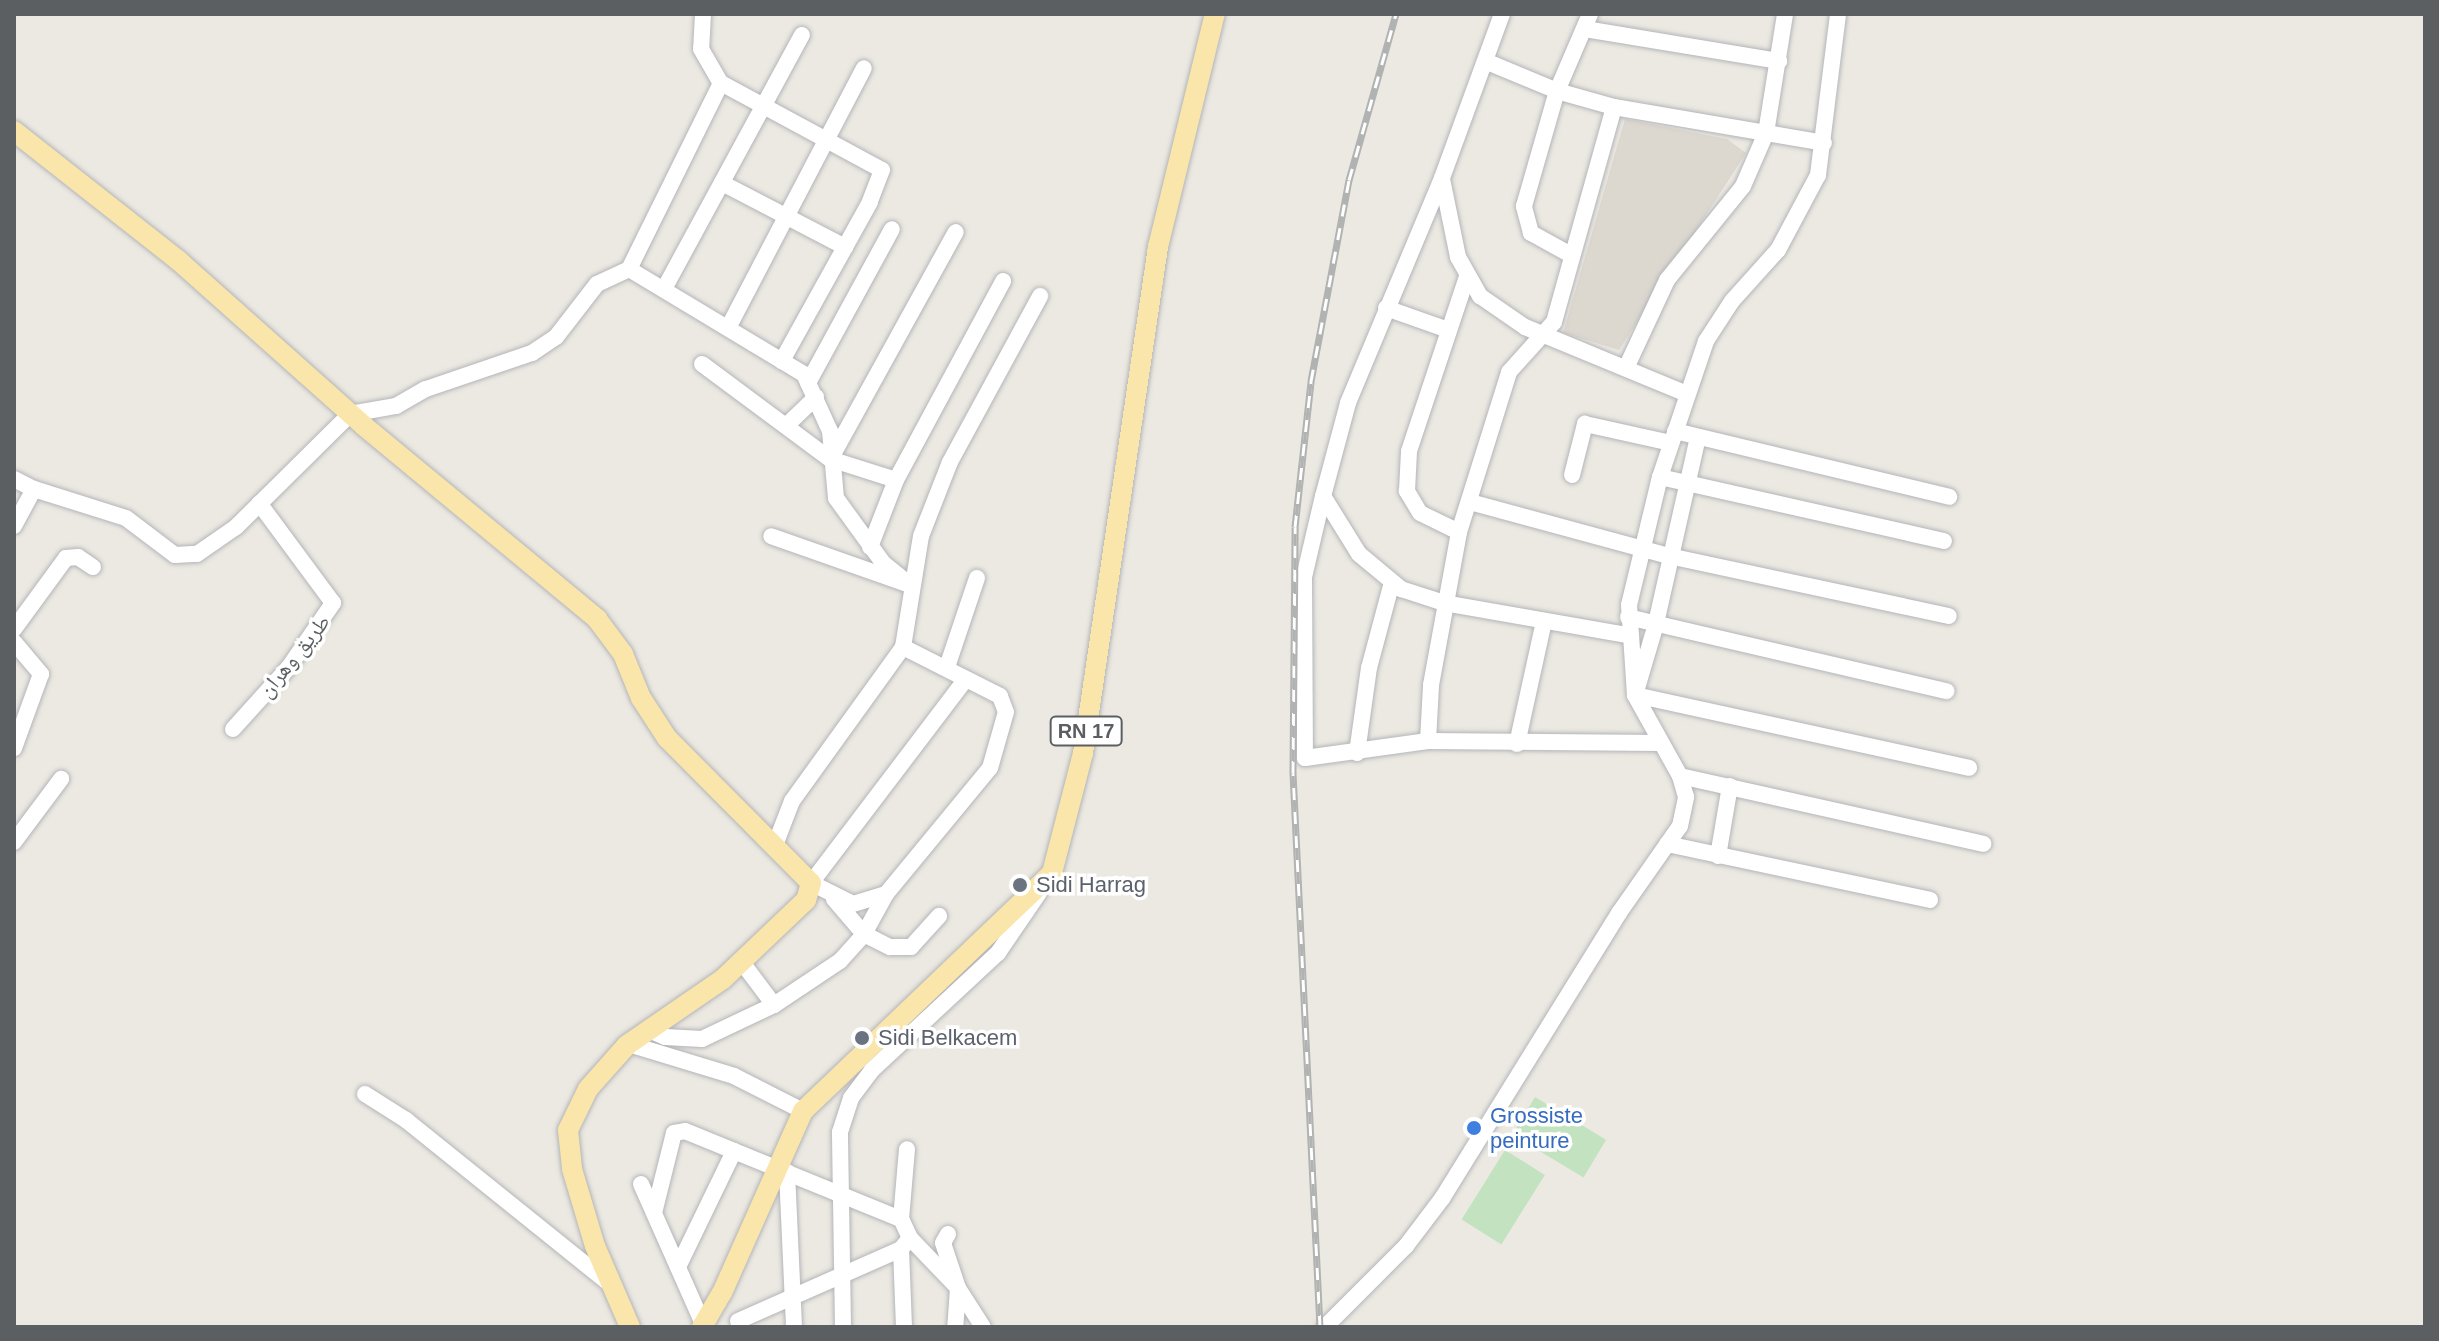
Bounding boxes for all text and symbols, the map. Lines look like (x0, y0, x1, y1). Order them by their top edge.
street label: طريق وهران (252, 609, 336, 703)
road number: RN 17 (1048, 715, 1124, 747)
place label: Sidi Harrag (1036, 872, 1146, 898)
marker: Sidi Harrag (1011, 876, 1029, 894)
place label: Sidi Belkacem (878, 1025, 1017, 1051)
marker: Sidi Belkacem (853, 1029, 871, 1047)
place label: Grossiste peinture (1490, 1102, 1583, 1154)
marker: Grossiste peinture (1465, 1119, 1483, 1137)

